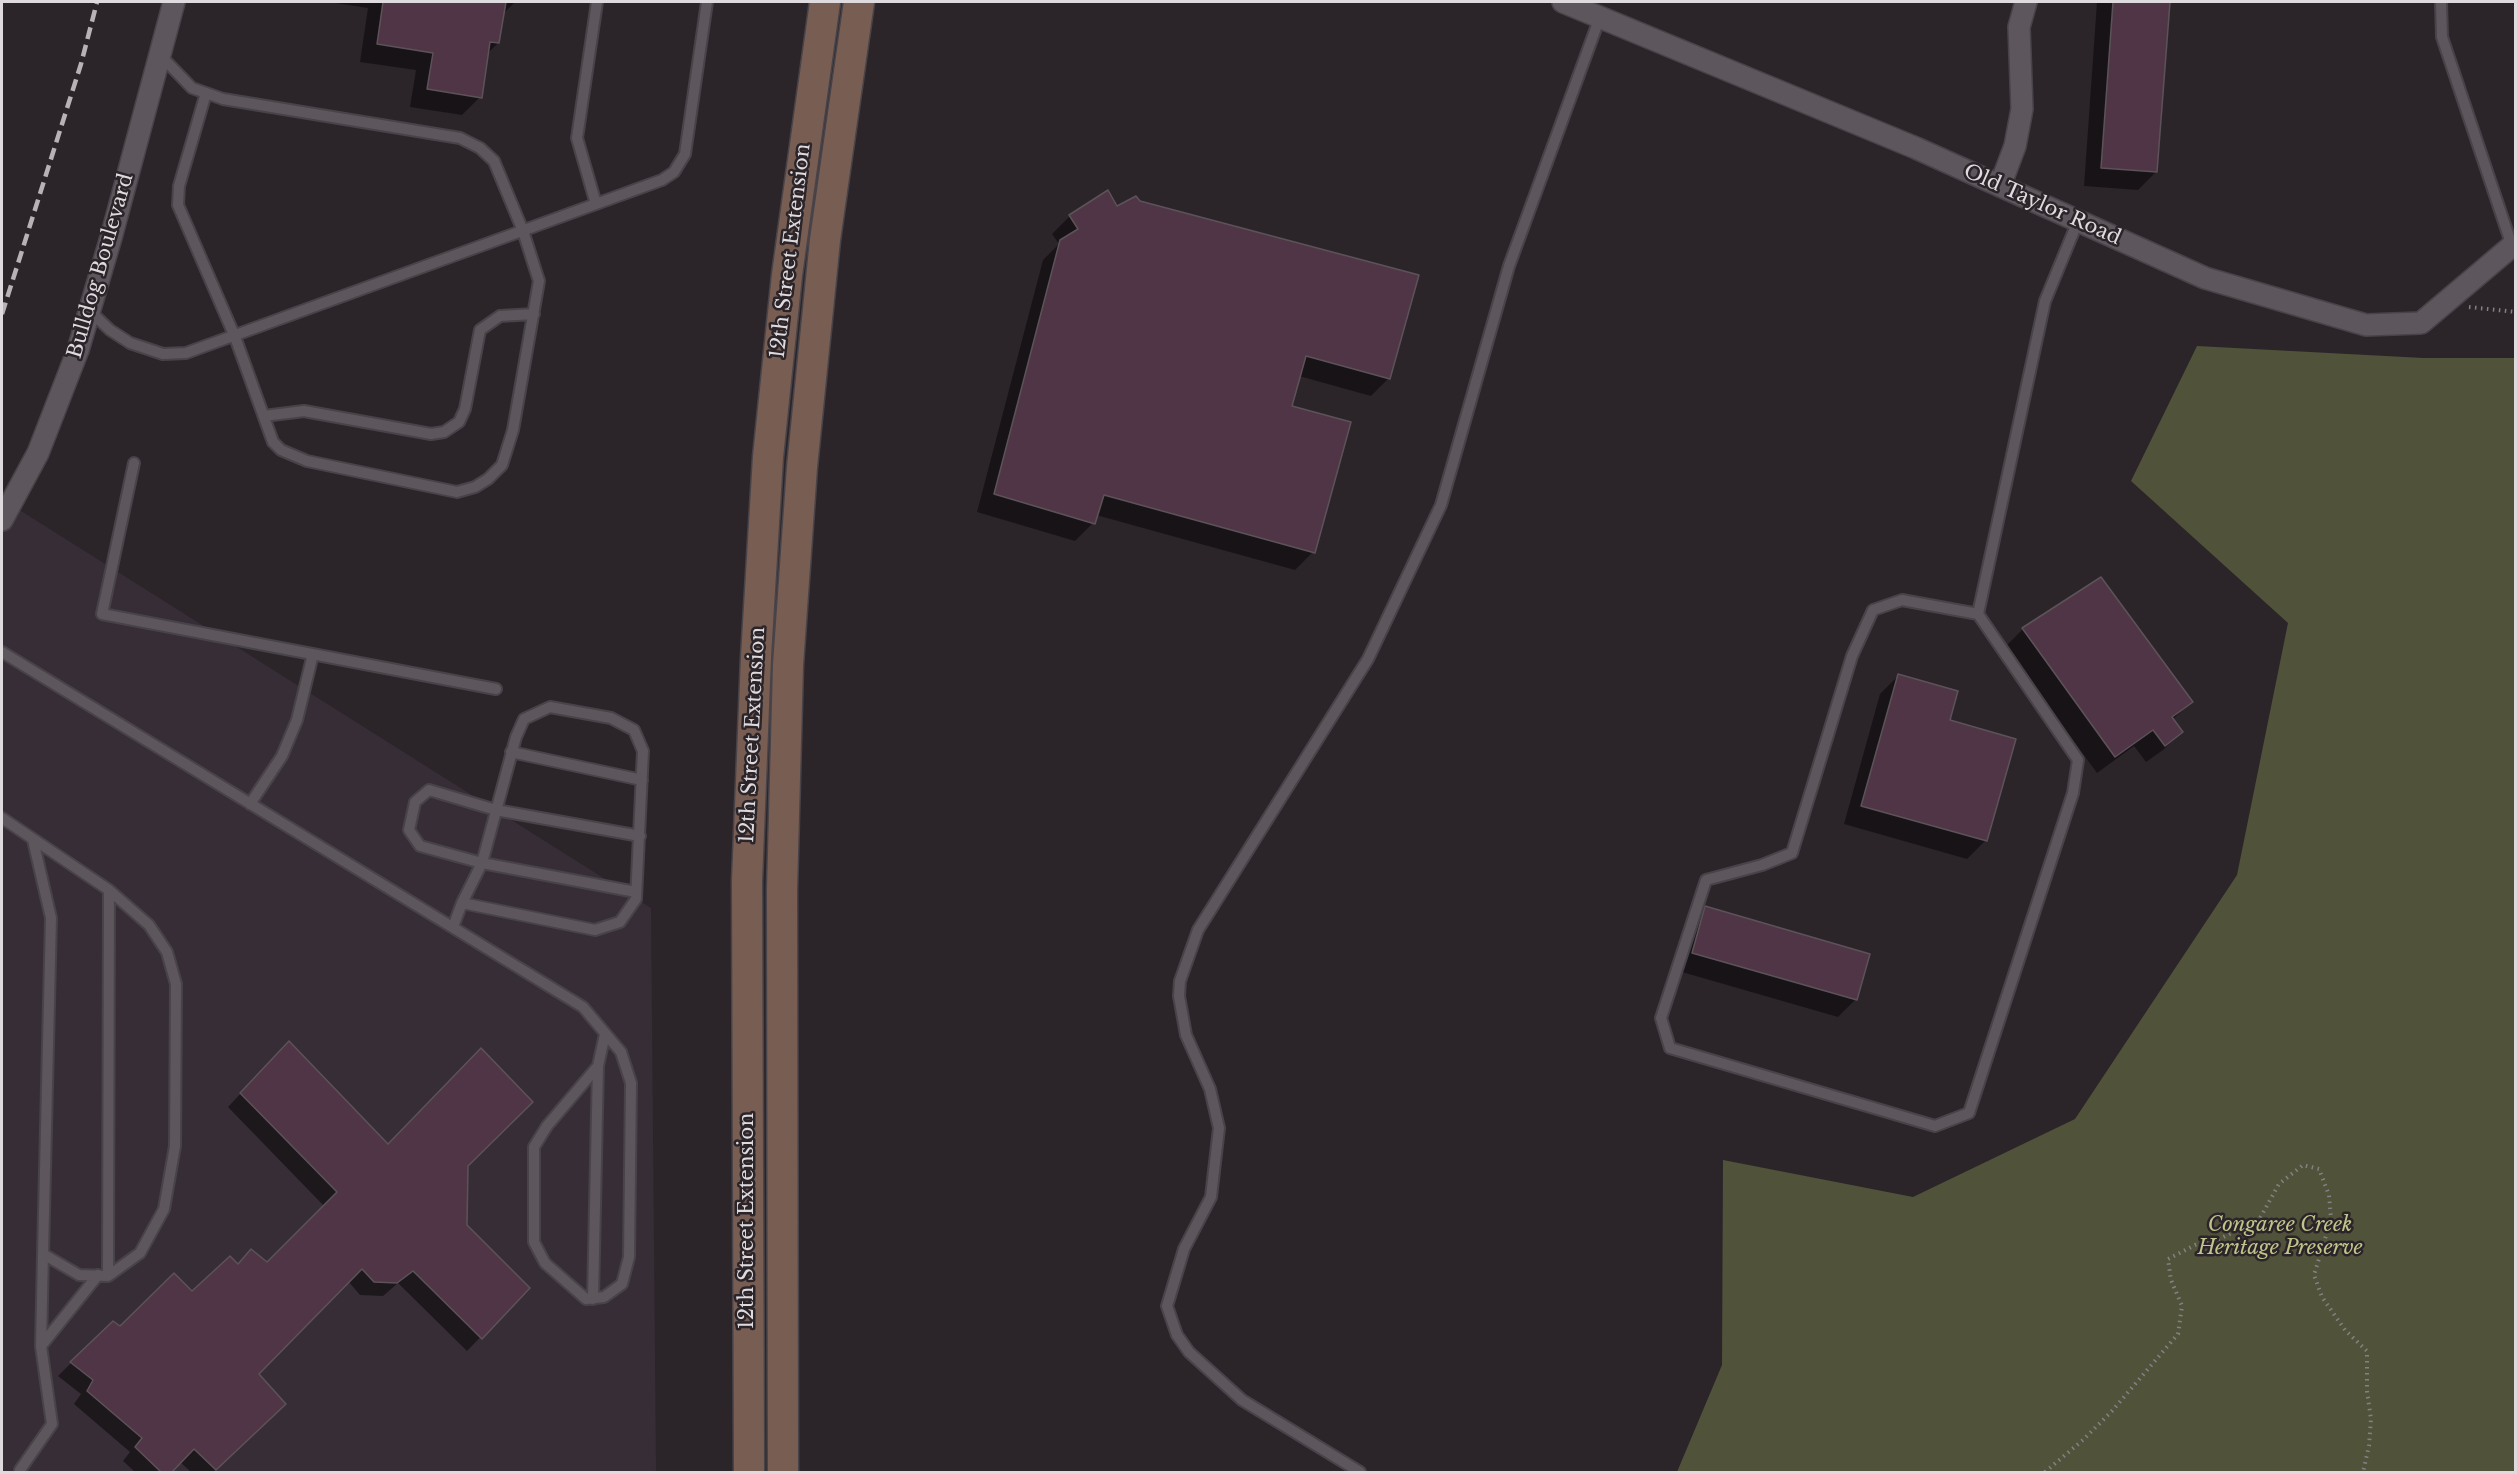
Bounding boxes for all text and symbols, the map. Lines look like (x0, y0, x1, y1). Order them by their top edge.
street label: 12th Street Extension (766, 142, 816, 360)
street label: Old Taylor Road (1960, 160, 2124, 250)
street label: Bulldog Boulevard (63, 171, 139, 361)
street label: 12th Street Extension (735, 626, 771, 844)
street label: 12th Street Extension (735, 1113, 759, 1329)
park label: Congaree Creek Heritage Preserve (2197, 1213, 2363, 1260)

